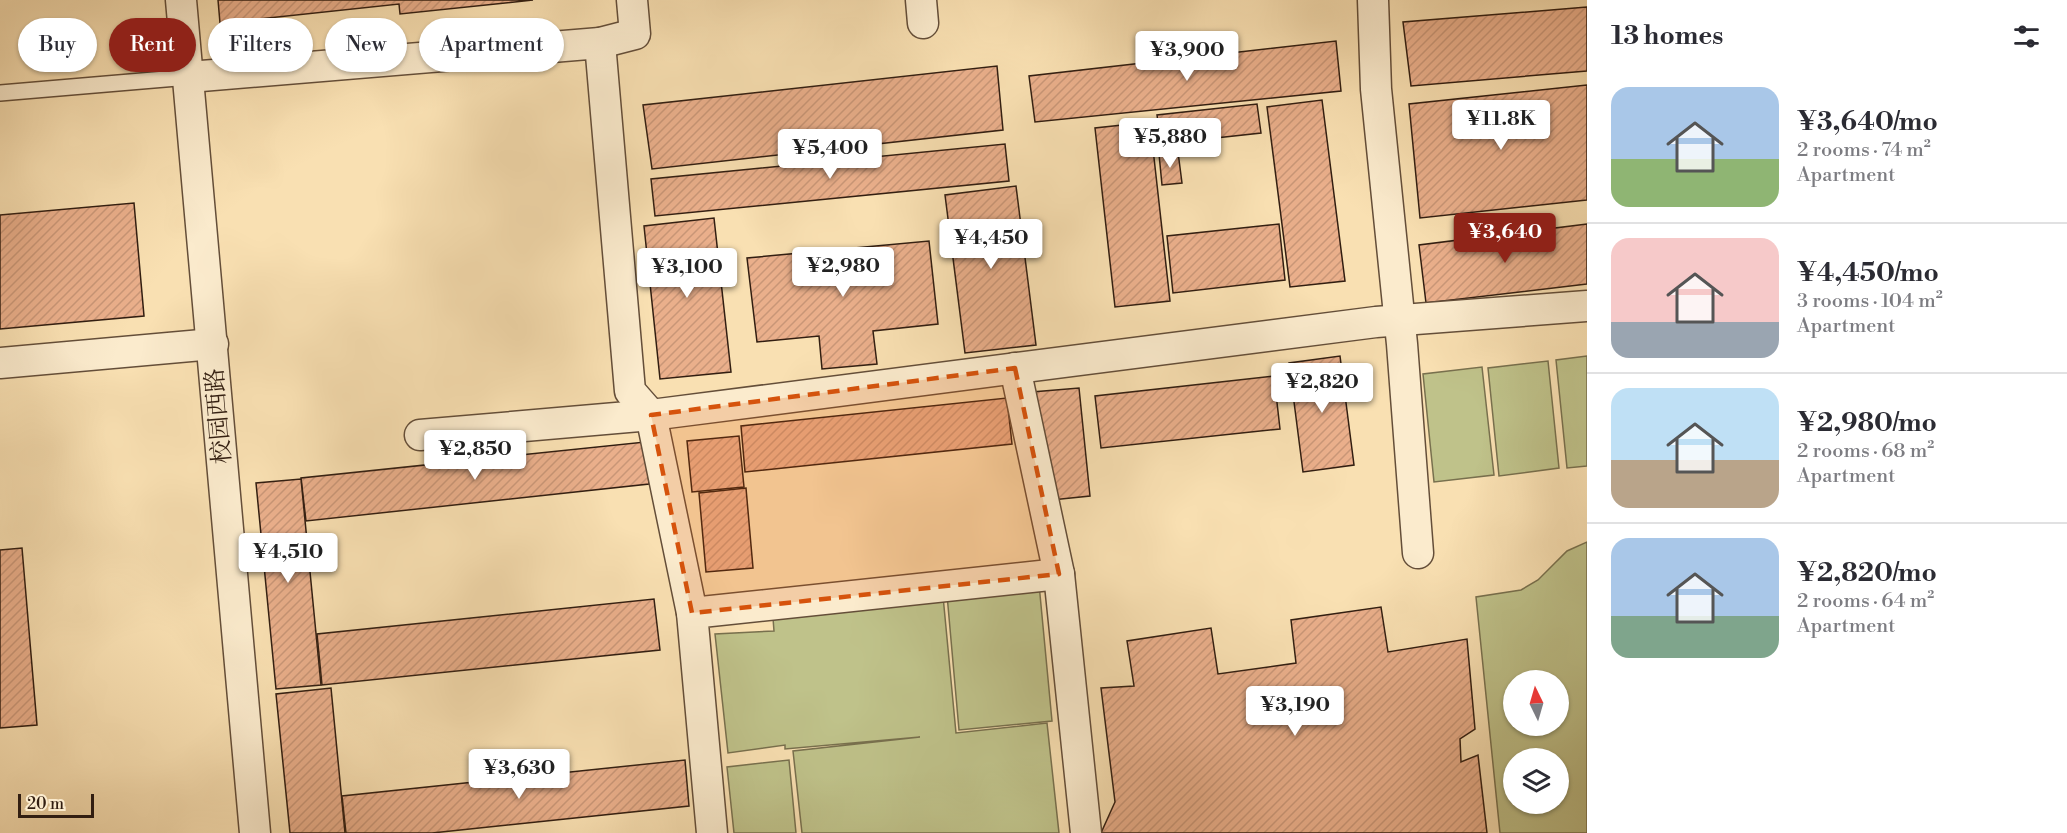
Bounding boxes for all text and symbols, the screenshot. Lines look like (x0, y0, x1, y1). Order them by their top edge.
chip: Buy (18, 18, 97, 72)
chip: Rent (109, 18, 196, 72)
chip: Filters (208, 18, 313, 72)
chip: New (325, 18, 407, 72)
chip: Apartment (419, 18, 564, 72)
text: 13 homes (1611, 20, 1723, 52)
icon: filters (2010, 20, 2043, 53)
pin: ¥3,900 (1138, 31, 1236, 82)
text: ¥3,900 (1149, 38, 1225, 63)
pin: ¥11.8K (1452, 100, 1550, 151)
text: ¥3,640/mo (1797, 106, 1938, 138)
text: ¥11.8K (1466, 107, 1536, 132)
icon: home (1659, 111, 1731, 183)
pin: ¥5,880 (1121, 118, 1219, 169)
text: ¥5,880 (1133, 125, 1207, 150)
pin: ¥5,400 (781, 129, 879, 180)
text: ¥5,400 (792, 136, 868, 161)
text: 2 rooms · 74 m² (1797, 138, 1931, 163)
text: Apartment (1797, 163, 1895, 188)
pin: ¥3,640 (1456, 213, 1554, 264)
pin: ¥4,450 (942, 219, 1040, 270)
text: ¥3,640 (1468, 220, 1542, 245)
text: ¥4,450 (953, 226, 1029, 251)
pin: ¥2,980 (794, 247, 892, 298)
pin: ¥3,100 (638, 248, 736, 299)
text: ¥2,980 (806, 254, 880, 279)
text: ¥3,100 (651, 255, 723, 280)
text: ¥4,450/mo (1797, 257, 1939, 289)
icon: home (1659, 262, 1731, 334)
text: 3 rooms · 104 m² (1797, 289, 1943, 314)
text: Apartment (1797, 314, 1895, 339)
pin: ¥2,820 (1273, 363, 1371, 414)
street label: 校园西路 (200, 367, 238, 465)
text: ¥2,820 (1285, 370, 1359, 395)
text: ¥2,980/mo (1797, 407, 1937, 439)
icon: home (1659, 412, 1731, 484)
pin: ¥2,850 (426, 430, 524, 481)
text: ¥2,850 (438, 437, 512, 462)
text: 2 rooms · 68 m² (1797, 439, 1934, 464)
text: Apartment (1797, 464, 1895, 489)
pin: ¥4,510 (239, 533, 337, 584)
text: ¥4,510 (253, 540, 323, 565)
text: ¥2,820/mo (1797, 557, 1937, 589)
icon: home (1659, 562, 1731, 634)
text: 2 rooms · 64 m² (1797, 589, 1934, 614)
text: Apartment (1797, 614, 1895, 639)
north arrow (1503, 670, 1569, 736)
map controls (1503, 670, 1569, 814)
pin: ¥3,190 (1246, 686, 1344, 737)
text: ¥3,190 (1260, 693, 1330, 718)
button: layers (1503, 748, 1569, 814)
pin: ¥3,630 (470, 749, 568, 800)
text: ¥3,630 (483, 756, 555, 781)
scale bar (18, 791, 94, 818)
text: 20 m (27, 794, 64, 814)

